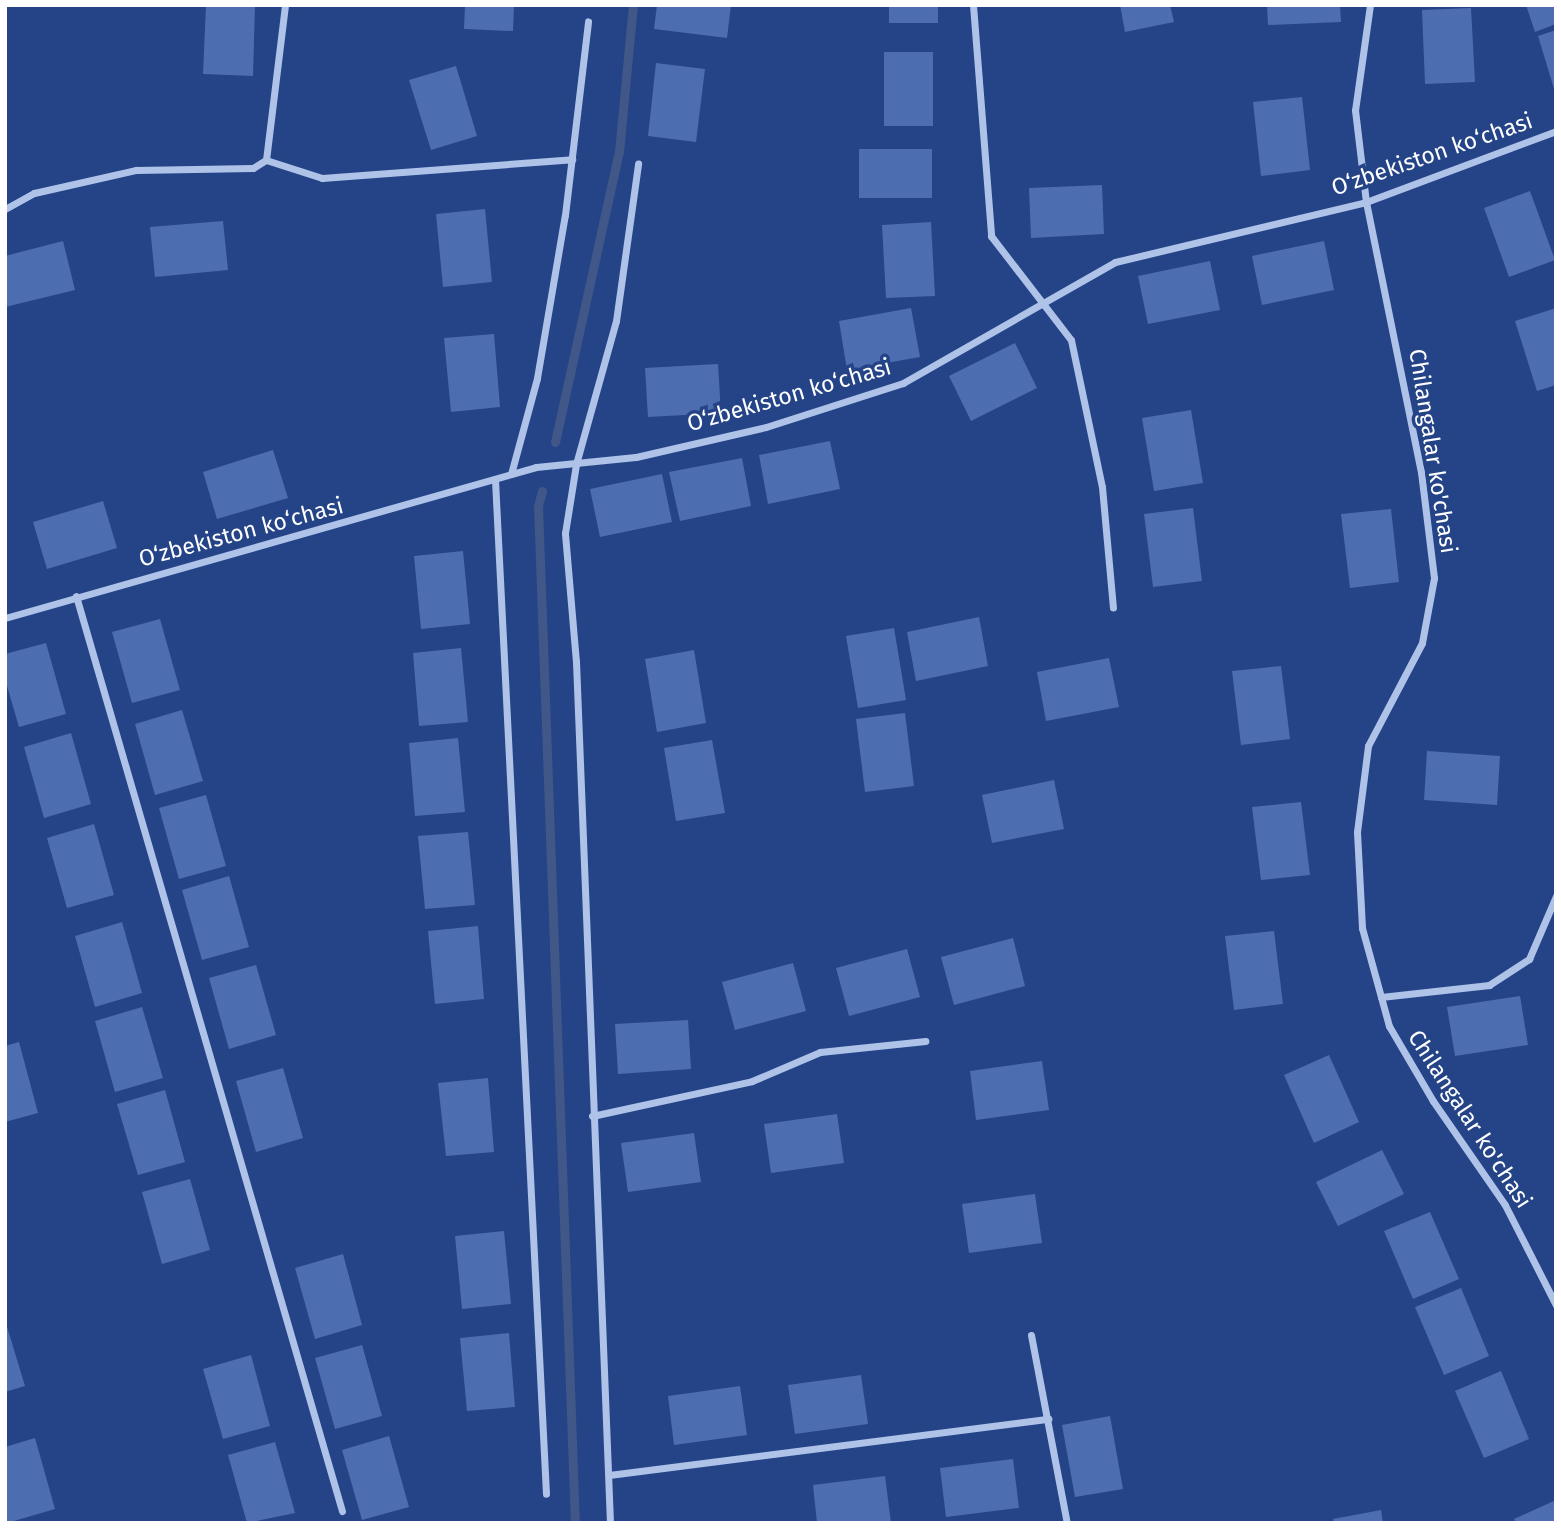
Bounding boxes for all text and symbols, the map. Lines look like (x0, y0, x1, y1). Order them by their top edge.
street label: O‘zbekiston ko‘chasi (1328, 107, 1536, 201)
street label: Chilangalar ko'chasi (1403, 347, 1463, 555)
street label: O‘zbekiston ko‘chasi (684, 353, 894, 437)
street label: O‘zbekiston ko‘chasi (136, 491, 346, 573)
street label: Chilangalar ko'chasi (1402, 1025, 1538, 1213)

